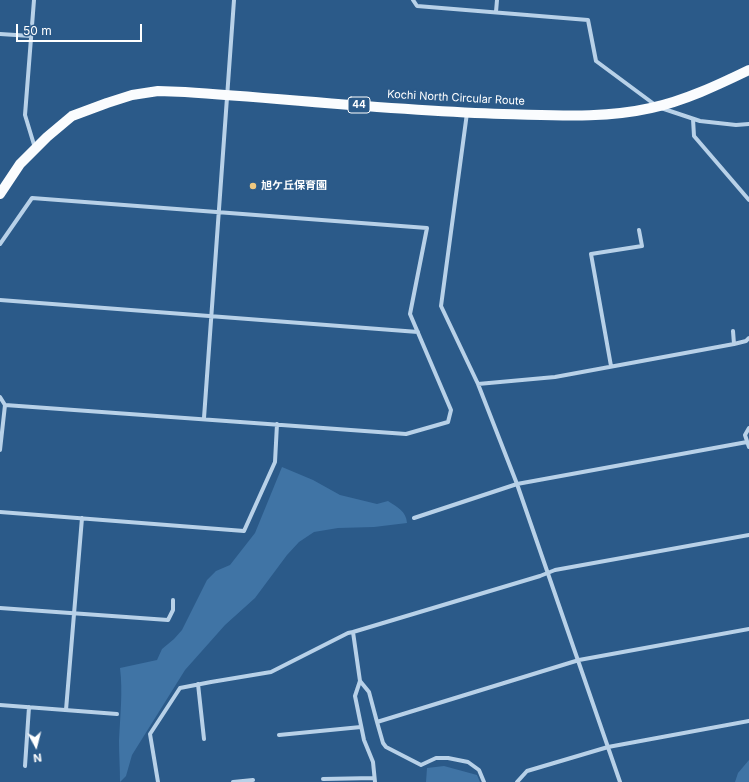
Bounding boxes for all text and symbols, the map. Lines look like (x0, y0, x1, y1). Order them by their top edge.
scale bar (18, 16, 144, 42)
text: 50 m (23, 23, 52, 38)
street label: Kochi North Circular Route (387, 88, 525, 108)
road number: 44 (348, 97, 370, 113)
place label: 旭ケ丘保育園 (261, 179, 327, 193)
marker: 旭ケ丘保育園 (248, 181, 258, 191)
north arrow (16, 726, 56, 766)
text: N (32, 750, 42, 765)

